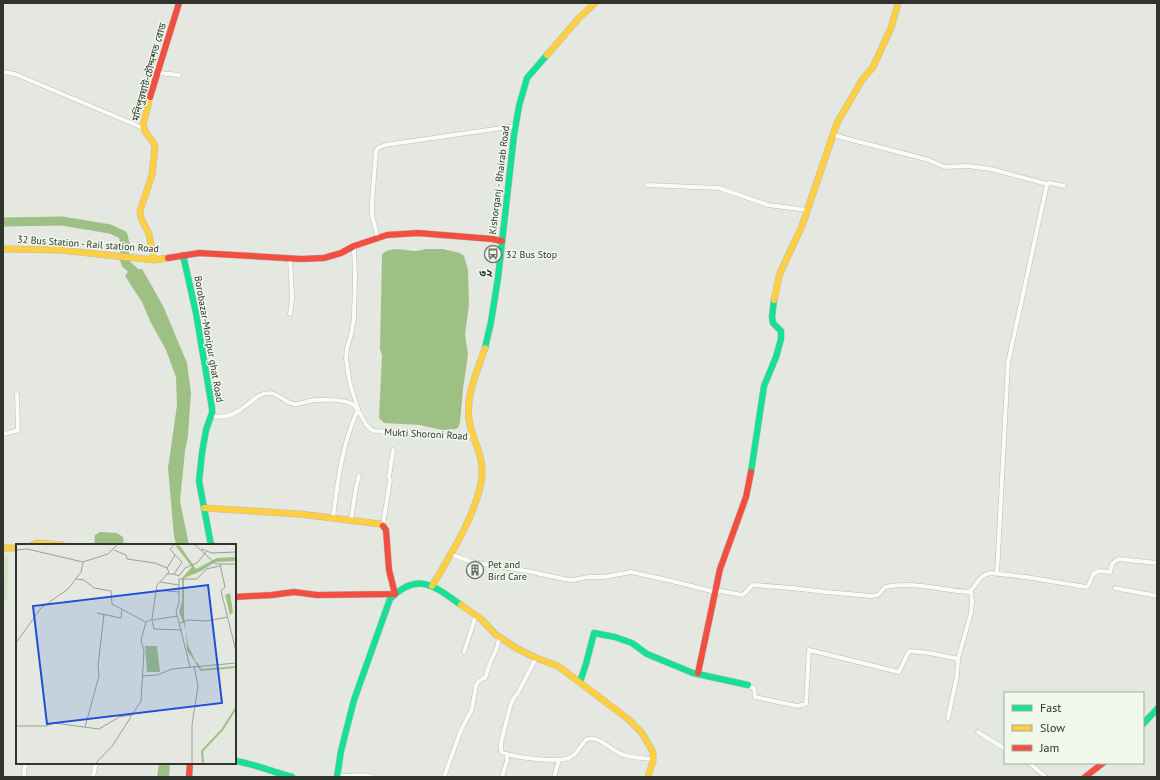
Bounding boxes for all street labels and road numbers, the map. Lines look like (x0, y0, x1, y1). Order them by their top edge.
street label: মনিপুরঘাট-চৌদ্দশত রোড (128, 21, 169, 124)
street label: Kishorganj - Bhairab Road (486, 125, 512, 235)
street label: 32 Bus Station - Rail station Road (17, 233, 159, 255)
street label: Borobazar-Monipur ghat Road (191, 275, 227, 403)
street label: Mukti Shoroni Road (384, 425, 468, 443)

